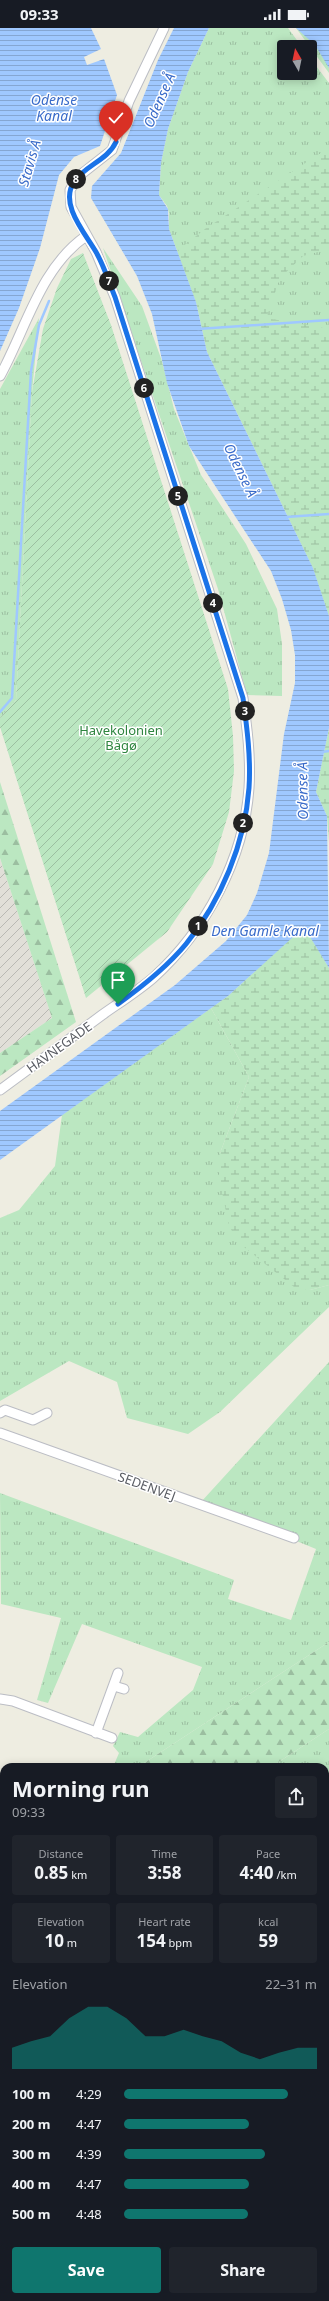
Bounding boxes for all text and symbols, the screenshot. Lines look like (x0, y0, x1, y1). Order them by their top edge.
text: 09:33 (20, 4, 59, 24)
north arrow (277, 40, 317, 80)
map controls (277, 40, 317, 80)
water label: Odense Å (139, 70, 179, 130)
water label: Odense Kanal (31, 90, 77, 125)
pin (99, 101, 133, 142)
icon: check (105, 107, 127, 129)
water label: Stavis Å (13, 137, 45, 188)
pin: 8 (66, 169, 86, 189)
text: 8 (73, 171, 79, 186)
pin: 7 (99, 271, 119, 291)
text: 7 (106, 273, 112, 288)
pin: 6 (134, 378, 154, 398)
text: 6 (141, 380, 147, 395)
water label: Odense Å (220, 440, 262, 500)
pin: 5 (168, 486, 188, 506)
text: 5 (175, 488, 181, 503)
pin: 4 (203, 593, 223, 613)
text: 4 (210, 595, 216, 610)
pin: 3 (235, 701, 255, 721)
text: 3 (242, 703, 248, 718)
park label: Havekolonien Bågø (79, 721, 163, 754)
water label: Odense Å (292, 762, 312, 820)
pin: 2 (233, 813, 253, 833)
text: 2 (240, 815, 246, 830)
pin: 1 (188, 916, 208, 936)
text: 1 (195, 918, 201, 933)
water label: Den Gamle Kanal (211, 921, 319, 940)
pin (101, 963, 135, 1004)
icon: arrive (107, 969, 129, 991)
street label: HAVNEGADE (23, 1017, 95, 1077)
street label: SEDENVEJ (116, 1467, 178, 1505)
text: Morning run (12, 1773, 150, 1803)
button: share (275, 1776, 317, 1818)
text: 09:33 (12, 1803, 45, 1821)
text: Distance (39, 1846, 83, 1861)
text: Time (152, 1846, 177, 1861)
text: Pace (256, 1846, 280, 1861)
text: 0.85 (34, 1861, 68, 1884)
text: 3:58 (148, 1861, 181, 1884)
text: 4:40 (240, 1861, 274, 1884)
text: km (68, 1867, 87, 1882)
text: /km (274, 1867, 297, 1882)
text: Elevation (37, 1914, 84, 1929)
text: Heart rate (138, 1914, 191, 1929)
text: kcal (258, 1914, 278, 1929)
text: 10 (45, 1929, 64, 1952)
text: 154 (137, 1929, 166, 1952)
text: 59 (258, 1929, 278, 1952)
text: m (64, 1935, 77, 1950)
text: bpm (166, 1935, 192, 1950)
text: Elevation (12, 1975, 68, 1993)
text: 22–31 m (265, 1975, 317, 1993)
text: 100 m (12, 2085, 50, 2103)
text: 4:29 (76, 2085, 102, 2103)
text: 200 m (12, 2115, 50, 2133)
text: 4:47 (76, 2115, 102, 2133)
text: 300 m (12, 2145, 50, 2163)
text: 4:39 (76, 2145, 102, 2163)
text: 400 m (12, 2175, 50, 2193)
text: 4:47 (76, 2175, 102, 2193)
text: 500 m (12, 2205, 50, 2223)
text: 4:48 (76, 2205, 102, 2223)
button: Save (12, 2247, 161, 2293)
button: Share (169, 2247, 317, 2293)

